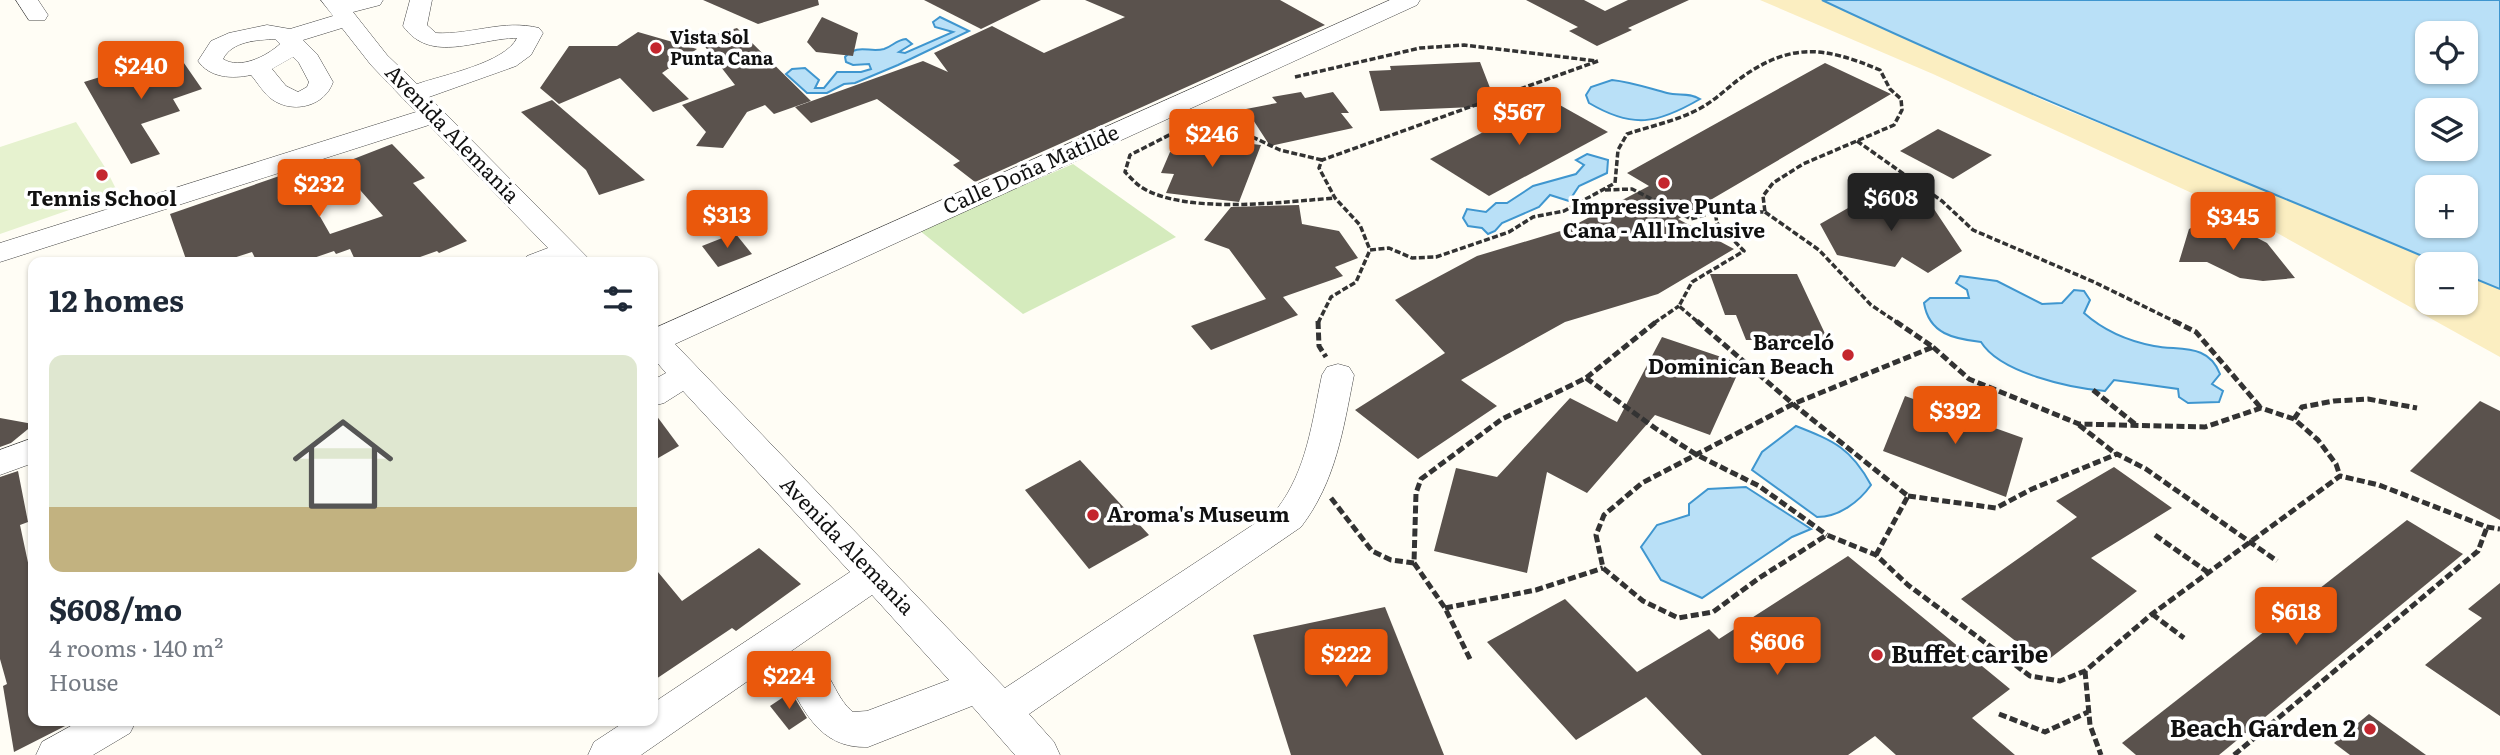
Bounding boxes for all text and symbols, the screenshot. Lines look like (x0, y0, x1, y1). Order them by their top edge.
map controls (2415, 21, 2478, 315)
button: locate (2415, 21, 2478, 84)
place label: Vista Sol Punta Cana (670, 23, 774, 71)
marker: Vista Sol Punta Cana (648, 40, 664, 56)
pin: $240 (100, 42, 182, 101)
text: $240 (114, 47, 168, 81)
street label: Avenida Alemania (379, 56, 529, 209)
pin: $567 (1478, 88, 1560, 147)
text: $567 (1493, 93, 1545, 127)
button: layers (2415, 98, 2478, 161)
pin: $246 (1171, 110, 1253, 169)
street label: Calle Doña Matilde (937, 115, 1123, 220)
text: $246 (1185, 115, 1239, 149)
pin: $232 (278, 160, 360, 219)
text: $232 (294, 165, 344, 199)
marker: Tennis School (94, 167, 110, 183)
pin: $608 (1850, 174, 1932, 233)
marker: Impressive Punta Cana - All Inclusive (1656, 175, 1672, 191)
button: + (2415, 175, 2478, 238)
text: $608 (1864, 179, 1918, 213)
place label: Tennis School (27, 181, 177, 212)
place label: Impressive Punta Cana - All Inclusive (1563, 189, 1765, 244)
pin: $313 (686, 190, 768, 250)
pin: $345 (2192, 192, 2274, 252)
text: $313 (703, 196, 751, 230)
text: $345 (2207, 198, 2259, 232)
button: − (2415, 252, 2478, 315)
text: 12 homes (49, 277, 184, 321)
icon: filters (599, 280, 637, 318)
place label: Barceló Dominican Beach (1648, 325, 1834, 380)
marker: Barceló Dominican Beach (1840, 347, 1856, 363)
pin: $392 (1914, 386, 1996, 446)
text: $392 (1929, 392, 1981, 426)
icon: home (280, 401, 406, 527)
street label: Avenida Alemania (774, 468, 924, 621)
place label: Aroma's Museum (1107, 497, 1290, 528)
marker: Aroma's Museum (1085, 507, 1101, 523)
text: $608/mo (49, 586, 182, 630)
pin: $618 (2255, 588, 2337, 647)
text: $618 (2271, 593, 2321, 627)
pin: $606 (1736, 618, 1818, 677)
text: $606 (1750, 623, 1804, 657)
text: 4 rooms · 140 m² (49, 630, 223, 664)
pin: $222 (1305, 630, 1387, 689)
text: $222 (1321, 635, 1371, 669)
place label: Buffet caribe (1891, 635, 2048, 670)
marker: Buffet caribe (1869, 647, 1885, 663)
pin: $224 (748, 652, 830, 711)
text: $224 (763, 657, 815, 691)
text: House (49, 664, 118, 698)
place label: Beach Garden 2 (2170, 709, 2356, 744)
marker: Beach Garden 2 (2362, 721, 2378, 737)

